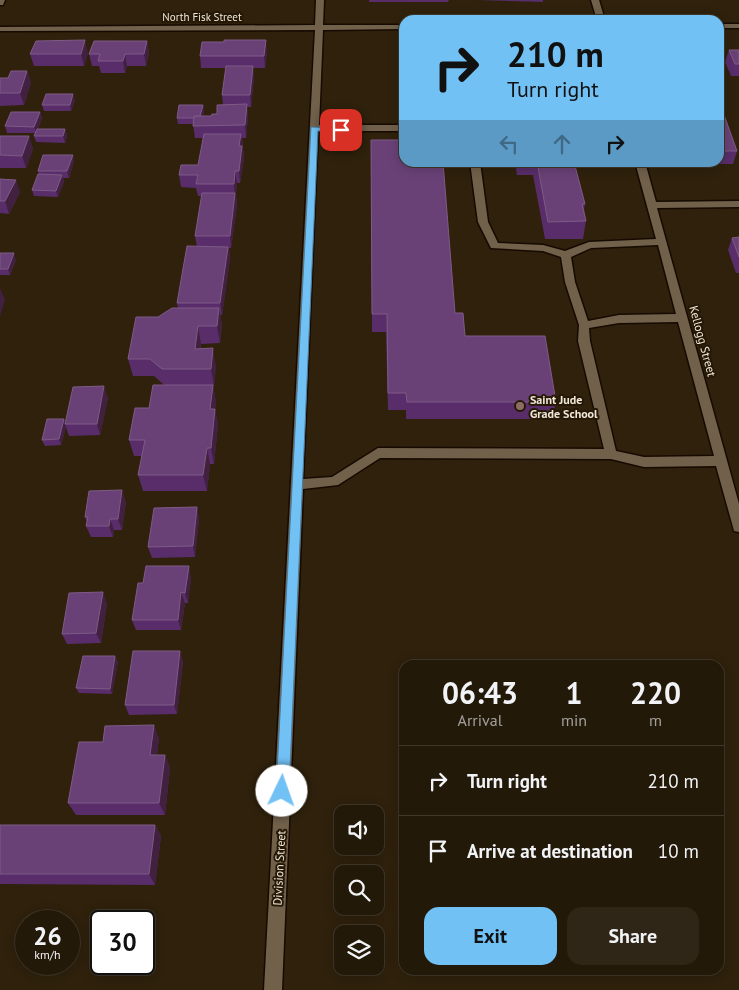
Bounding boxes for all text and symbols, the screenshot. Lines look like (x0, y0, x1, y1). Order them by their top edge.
street label: North Fisk Street (162, 10, 242, 24)
text: 210 m (507, 31, 604, 77)
icon: right (424, 35, 489, 100)
text: Turn right (507, 75, 599, 103)
pin (320, 109, 362, 151)
icon: arrive (327, 116, 355, 144)
icon: left (495, 130, 523, 158)
icon: ahead (548, 130, 576, 158)
icon: right (601, 130, 629, 158)
street label: Kellogg Street (686, 304, 720, 378)
place label: Saint Jude Grade School (530, 392, 598, 421)
marker: Saint Jude Grade School (514, 400, 526, 412)
text: 06:43 (442, 673, 518, 712)
text: 1 (566, 673, 583, 712)
text: 220 (630, 673, 681, 712)
text: Arrival (458, 710, 502, 730)
text: min (561, 710, 587, 730)
text: m (649, 710, 662, 730)
position arrow (255, 764, 307, 816)
icon: right (424, 767, 452, 795)
text: Turn right (467, 769, 547, 793)
text: 210 m (647, 769, 699, 793)
map controls (334, 805, 384, 975)
button: sound (334, 805, 384, 855)
street label: Division Street (270, 830, 288, 906)
icon: arrive (424, 837, 452, 865)
text: Arrive at destination (467, 839, 633, 863)
text: 10 m (658, 839, 699, 863)
button: search (334, 865, 384, 915)
button: Exit (424, 907, 557, 965)
button: Share (567, 907, 699, 965)
speed limit sign: 30 (90, 910, 155, 975)
text: 26 (33, 920, 62, 952)
button: layers (334, 925, 384, 975)
text: km/h (34, 947, 61, 962)

